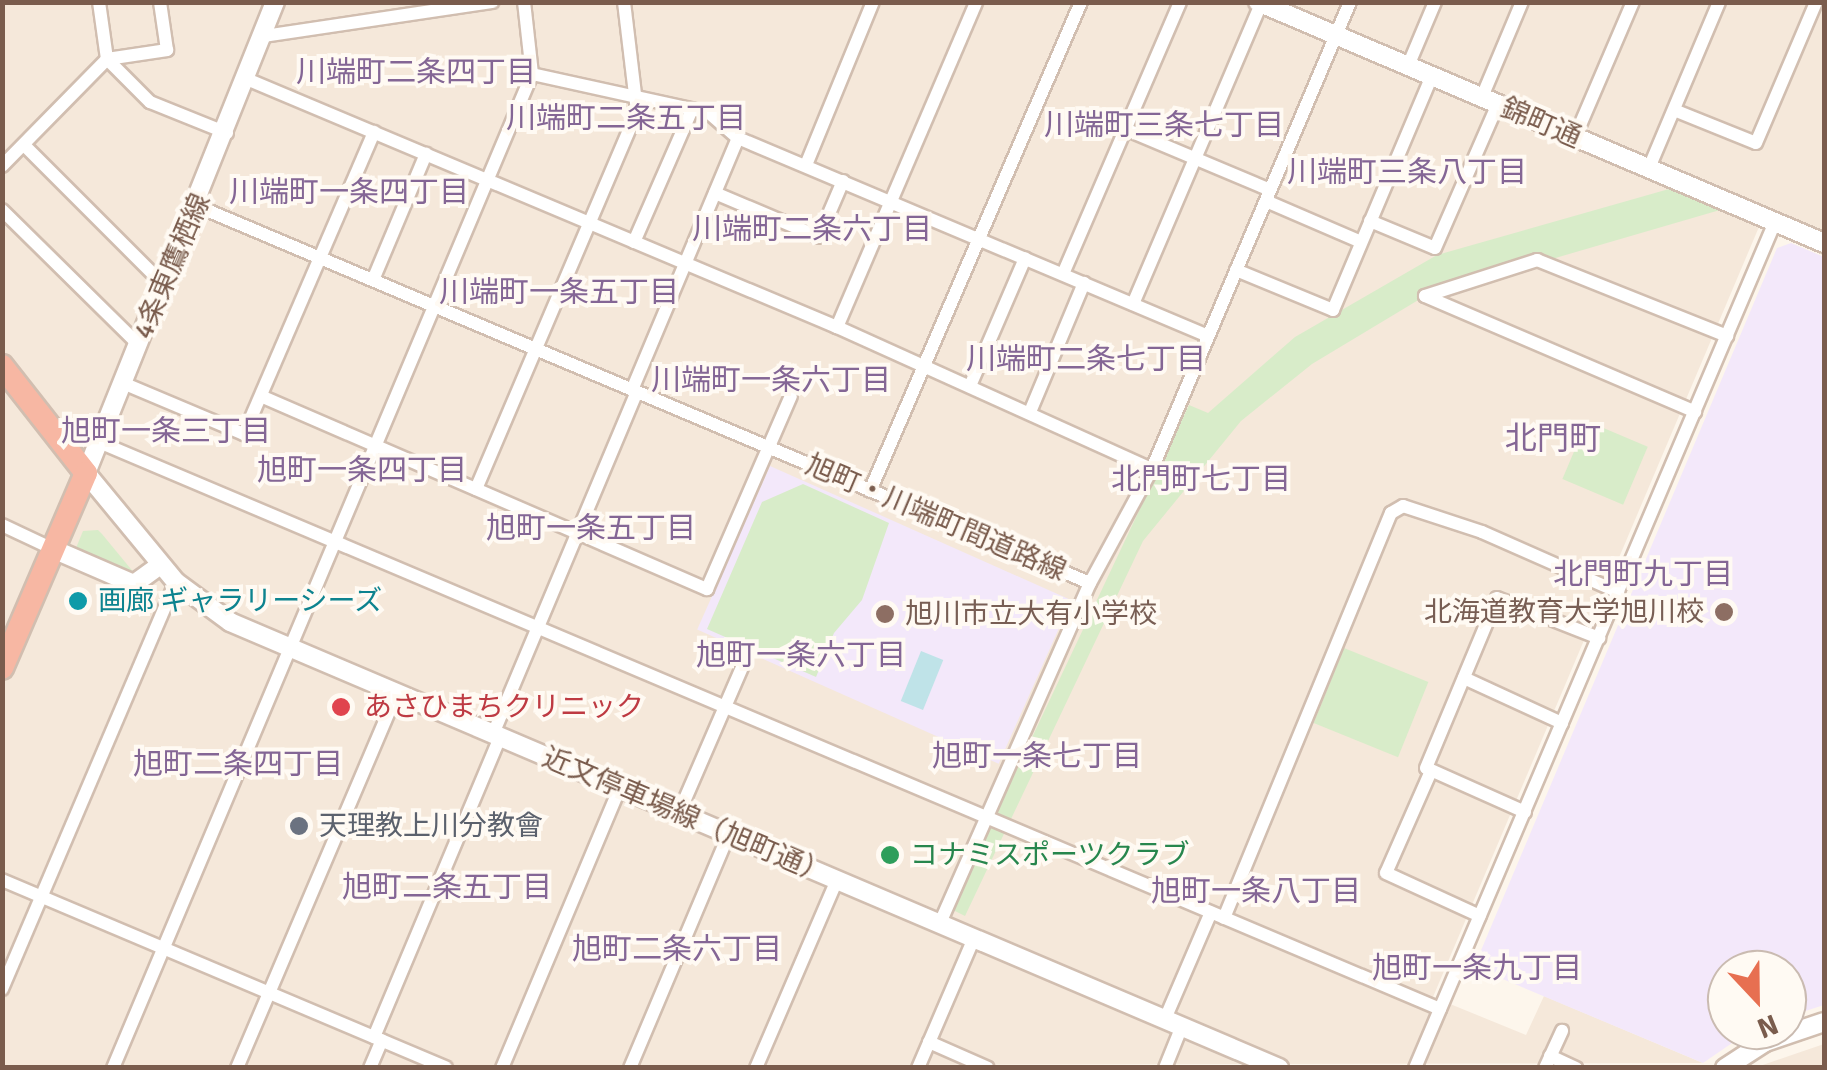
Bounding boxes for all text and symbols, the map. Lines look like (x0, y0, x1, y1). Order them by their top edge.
district label: 川端町二条四丁目 (296, 55, 536, 91)
street label: 錦町通 (1496, 91, 1586, 155)
district label: 川端町二条五丁目 (506, 101, 746, 137)
district label: 川端町三条七丁目 (1044, 108, 1284, 144)
district label: 川端町三条八丁目 (1287, 155, 1527, 191)
district label: 川端町一条四丁目 (229, 175, 469, 211)
street label: 4条東鷹栖線 (126, 188, 218, 344)
district label: 川端町二条六丁目 (692, 212, 932, 248)
district label: 川端町一条五丁目 (439, 275, 679, 311)
district label: 川端町二条七丁目 (966, 342, 1206, 378)
district label: 川端町一条六丁目 (651, 363, 891, 399)
district label: 旭町一条三丁目 (61, 414, 271, 450)
district label: 北門町 (1505, 420, 1601, 458)
street label: 旭町・川端町間道路線 (801, 448, 1071, 588)
district label: 旭町一条四丁目 (257, 453, 467, 489)
district label: 北門町七丁目 (1111, 462, 1291, 498)
district label: 旭町一条五丁目 (486, 511, 696, 547)
district label: 北門町九丁目 (1553, 557, 1733, 593)
place label: 画廊 ギャラリーシーズ (98, 584, 384, 618)
marker: 画廊 ギャラリーシーズ (67, 590, 89, 612)
place label: 北海道教育大学旭川校 (1424, 595, 1704, 629)
place label: 旭川市立大有小学校 (905, 597, 1157, 631)
marker: 北海道教育大学旭川校 (1713, 601, 1735, 623)
marker: 旭川市立大有小学校 (874, 603, 896, 625)
district label: 旭町一条六丁目 (696, 638, 906, 674)
place label: あさひまちクリニック (364, 690, 644, 724)
marker: あさひまちクリニック (328, 694, 354, 720)
district label: 旭町一条七丁目 (932, 739, 1142, 775)
street label: 近文停車場線（旭町通） (538, 740, 834, 892)
district label: 旭町二条四丁目 (133, 747, 343, 783)
place label: 天理教上川分教會 (319, 809, 543, 843)
marker: 天理教上川分教會 (288, 815, 310, 837)
place label: コナミスポーツクラブ (910, 838, 1190, 872)
marker: コナミスポーツクラブ (879, 844, 901, 866)
district label: 旭町二条五丁目 (342, 870, 552, 906)
district label: 旭町一条八丁目 (1151, 874, 1361, 910)
district label: 旭町二条六丁目 (572, 932, 782, 968)
north arrow (1707, 950, 1807, 1050)
district label: 旭町一条九丁目 (1372, 951, 1582, 987)
text: N (1752, 1007, 1783, 1045)

